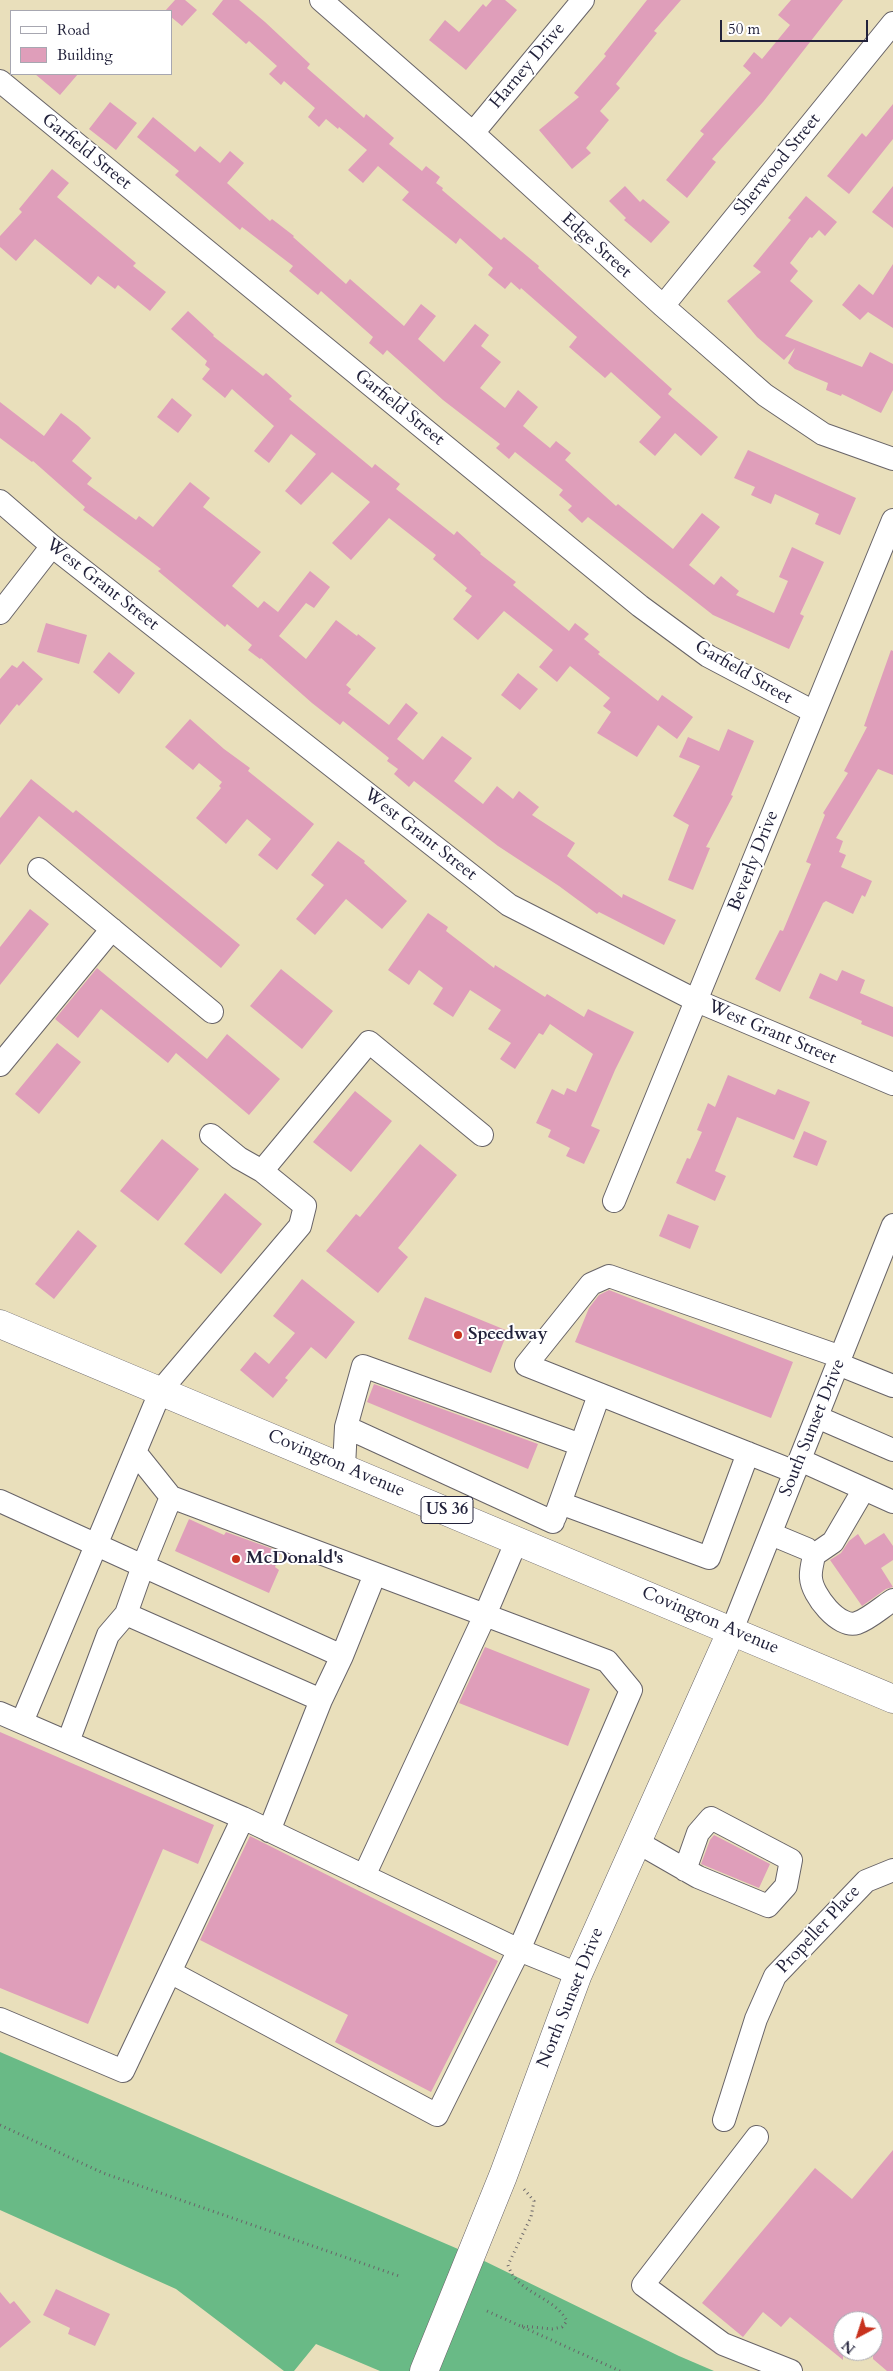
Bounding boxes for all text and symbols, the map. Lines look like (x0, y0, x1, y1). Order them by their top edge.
legend (10, 10, 172, 75)
scale bar (723, 10, 870, 42)
street label: Harney Drive (486, 19, 570, 113)
text: 50 m (728, 19, 760, 39)
text: Road (57, 20, 90, 40)
text: Building (57, 45, 113, 65)
street label: Garfield Street (37, 109, 135, 195)
street label: Sherwood Street (730, 110, 826, 220)
street label: Edge Street (556, 209, 636, 283)
street label: Garfield Street (350, 365, 448, 451)
street label: West Grant Street (41, 534, 163, 636)
street label: Garfield Street (690, 636, 796, 710)
street label: West Grant Street (359, 784, 481, 886)
street label: Beverly Drive (724, 807, 784, 915)
street label: West Grant Street (705, 996, 839, 1070)
place label: Speedway (468, 1324, 548, 1346)
marker: Speedway (452, 1329, 464, 1341)
street label: South Sunset Drive (776, 1356, 850, 1500)
street label: Covington Avenue (264, 1425, 408, 1503)
road number: US 36 (421, 1496, 473, 1524)
place label: McDonald's (246, 1548, 343, 1570)
marker: McDonald's (230, 1553, 242, 1565)
street label: Covington Avenue (638, 1582, 782, 1660)
street label: Propeller Place (773, 1881, 865, 1979)
street label: North Sunset Drive (533, 1925, 609, 2071)
north arrow (833, 2311, 883, 2361)
text: N (838, 2336, 859, 2358)

